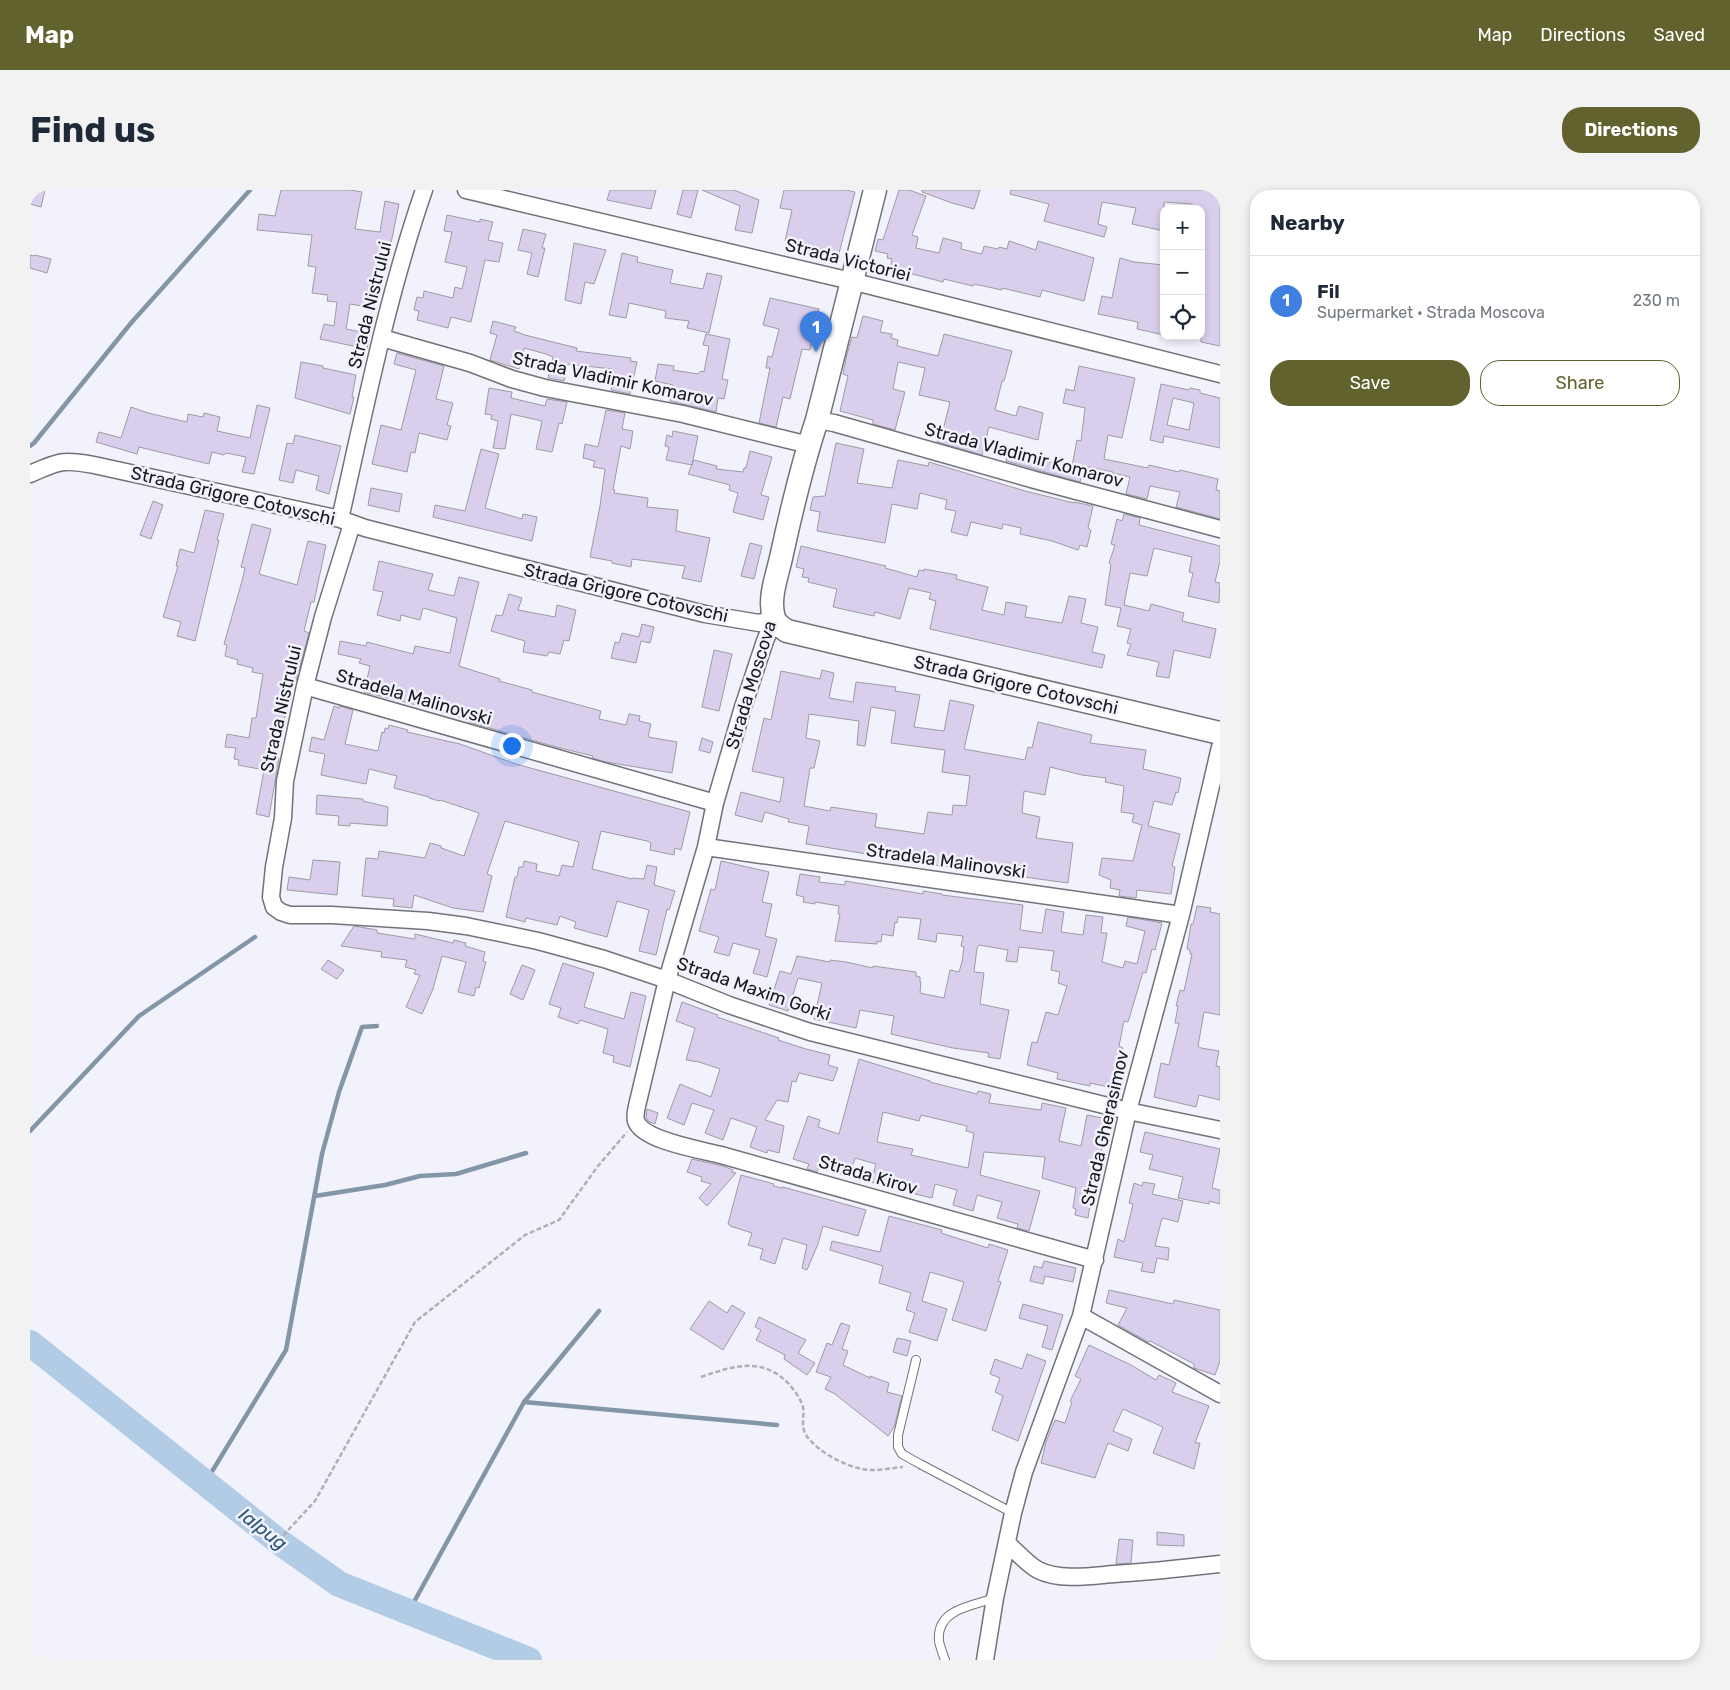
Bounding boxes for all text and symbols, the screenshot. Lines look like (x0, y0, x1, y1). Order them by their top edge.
text: Map (25, 21, 74, 49)
text: Map (1477, 24, 1512, 46)
text: Directions (1540, 24, 1626, 46)
text: Saved (1654, 24, 1705, 46)
button: Directions (1562, 107, 1700, 153)
text: Find us (30, 109, 155, 151)
map controls (1160, 205, 1205, 340)
button: + (1160, 205, 1205, 250)
text: Nearby (1270, 210, 1345, 235)
street label: Strada Victoriei (783, 234, 913, 286)
street label: Strada Nistrului (344, 239, 396, 371)
button: − (1160, 250, 1205, 295)
text: Fil (1317, 280, 1340, 303)
text: 1 (1282, 291, 1290, 310)
text: 230 m (1633, 291, 1680, 310)
button: locate (1160, 295, 1205, 340)
text: Supermarket · Strada Moscova (1317, 303, 1545, 322)
pin: 1 (800, 311, 832, 352)
street label: Strada Vladimir Komarov (510, 347, 716, 411)
button: Save (1270, 360, 1470, 406)
button: Share (1480, 360, 1680, 406)
street label: Strada Vladimir Komarov (922, 418, 1126, 492)
street label: Strada Grigore Cotovschi (129, 462, 337, 530)
street label: Strada Grigore Cotovschi (522, 559, 730, 627)
street label: Strada Moscova (721, 618, 781, 752)
street label: Strada Nistrului (256, 643, 306, 775)
street label: Strada Grigore Cotovschi (912, 651, 1120, 719)
street label: Stradela Malinovski (334, 664, 494, 730)
your location (499, 733, 525, 759)
street label: Stradela Malinovski (865, 839, 1027, 883)
street label: Strada Maxim Gorki (674, 952, 834, 1026)
street label: Strada Gherasimov (1076, 1048, 1134, 1208)
street label: Strada Kirov (816, 1150, 920, 1200)
water label: Ialpug (234, 1503, 292, 1555)

